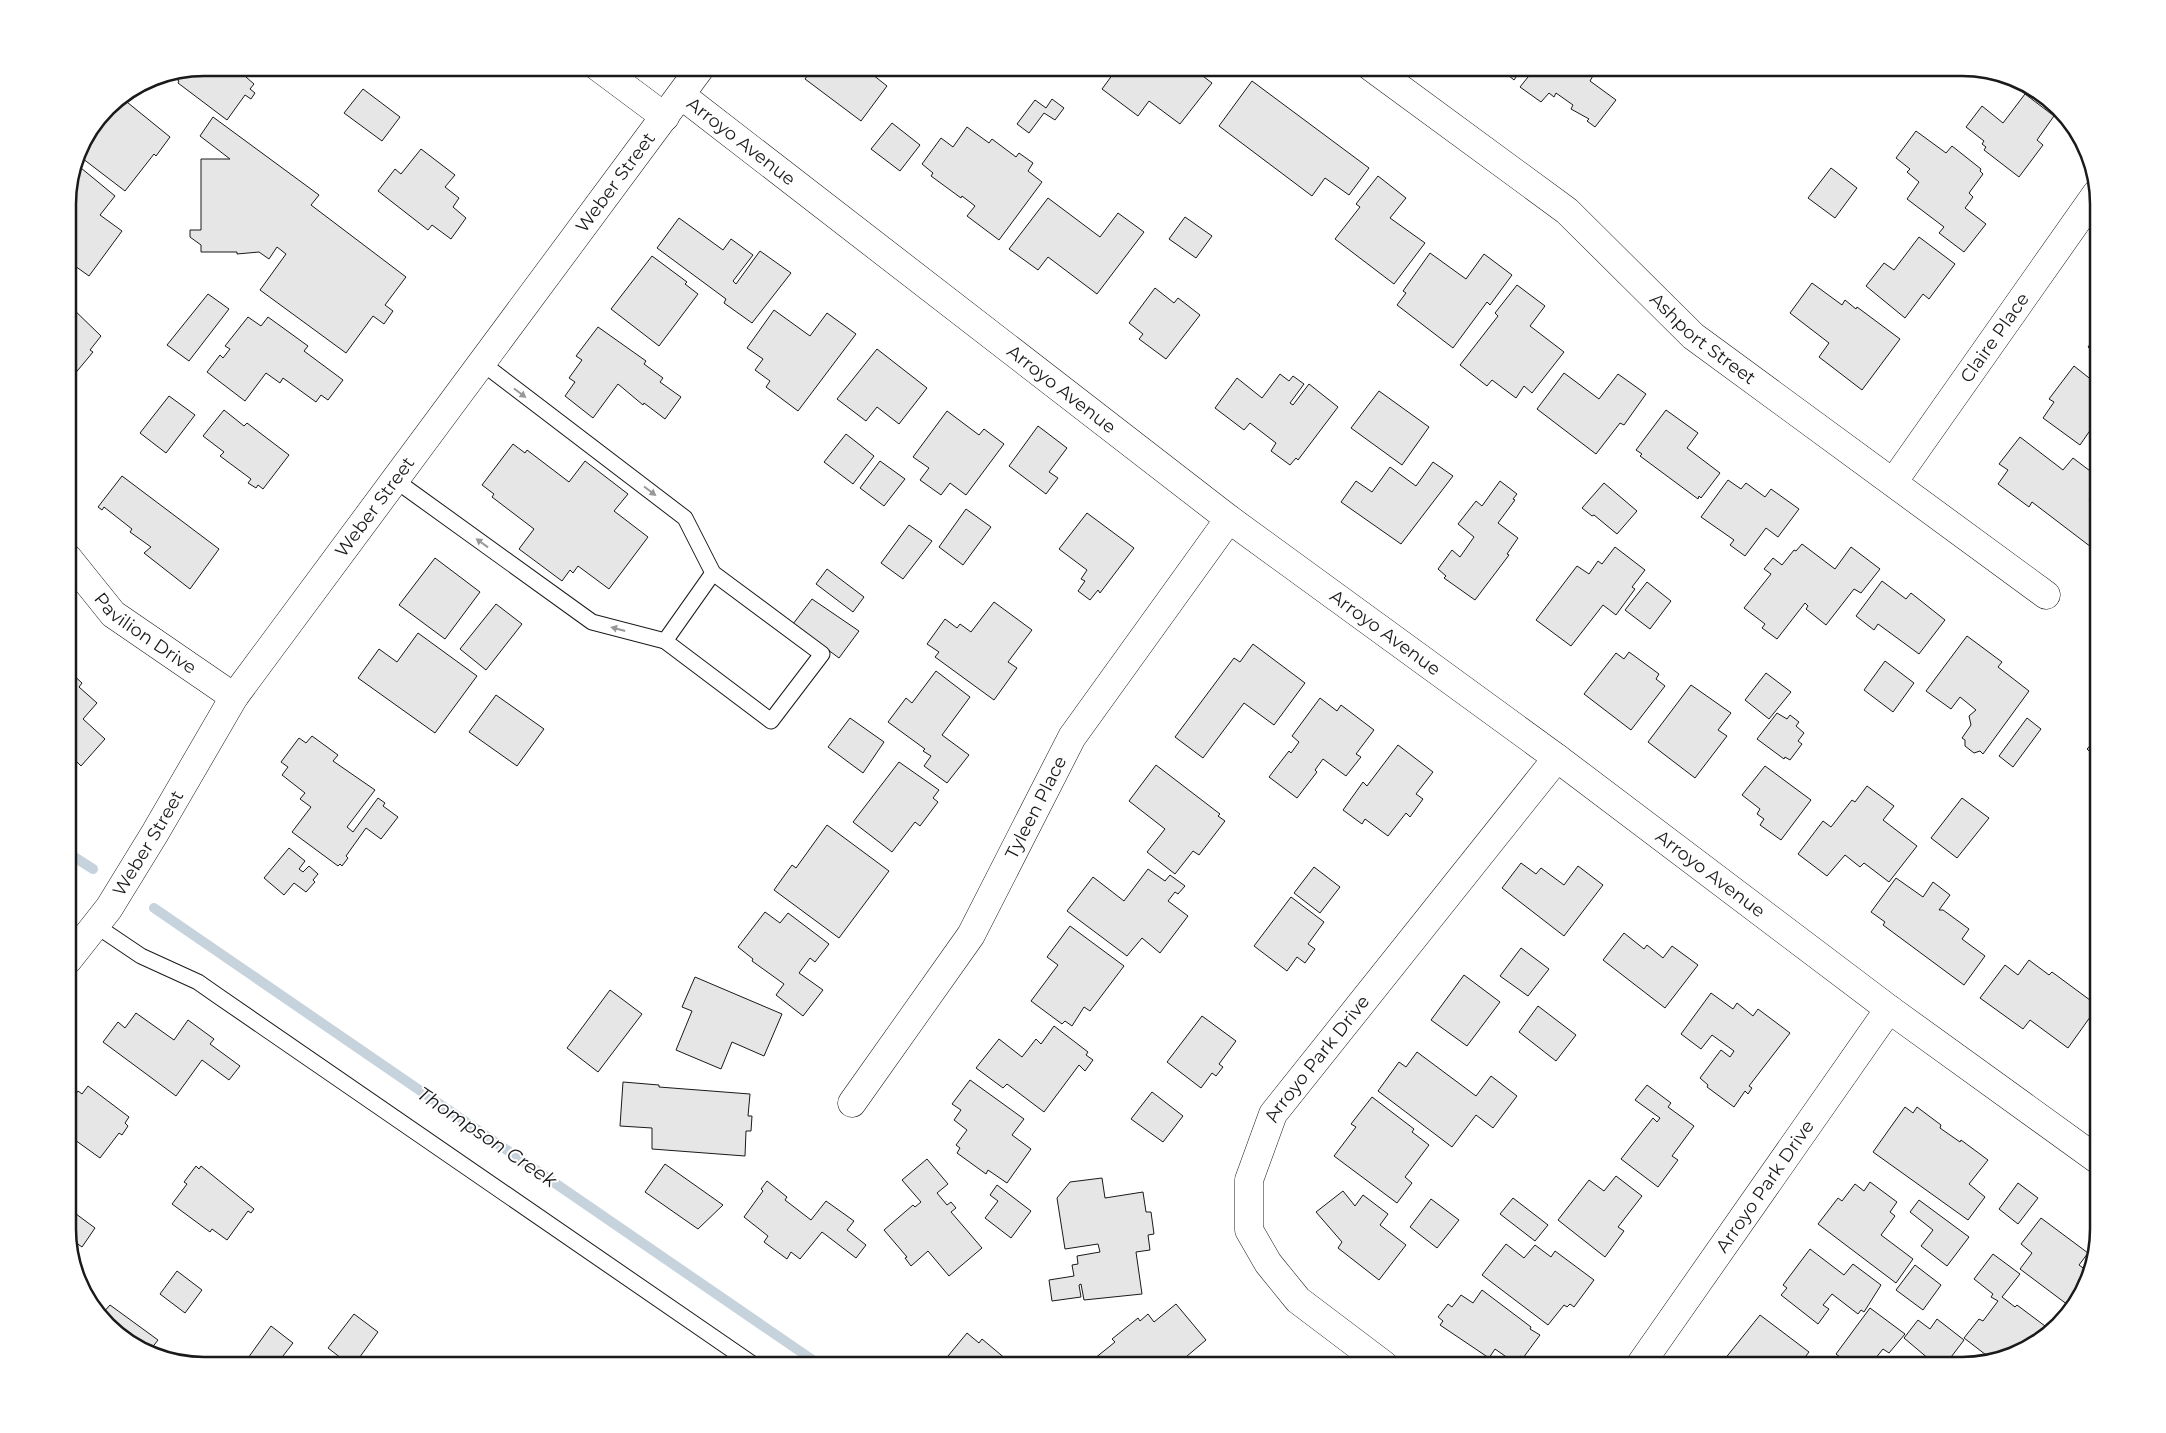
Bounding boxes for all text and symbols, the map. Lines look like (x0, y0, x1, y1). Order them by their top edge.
street label: Arroyo Avenue (682, 93, 800, 191)
street label: Weber Street (571, 128, 660, 237)
street label: Ashport Street (1645, 289, 1760, 389)
street label: Claire Place (1956, 289, 2034, 387)
street label: Arroyo Avenue (1003, 340, 1120, 438)
one-way arrow (513, 388, 527, 398)
street label: Weber Street (330, 452, 419, 561)
one-way arrow (643, 486, 656, 497)
one-way arrow (475, 538, 489, 548)
street label: Arroyo Avenue (1325, 585, 1445, 680)
street label: Pavilion Drive (89, 588, 201, 679)
one-way arrow (611, 625, 626, 633)
street label: Tyleen Place (1001, 752, 1072, 863)
street label: Weber Street (108, 786, 188, 900)
street label: Arroyo Avenue (1651, 826, 1770, 922)
street label: Arroyo Park Drive (1260, 991, 1374, 1125)
water label: Thompson Creek (413, 1082, 562, 1193)
street label: Arroyo Park Drive (1711, 1116, 1819, 1257)

